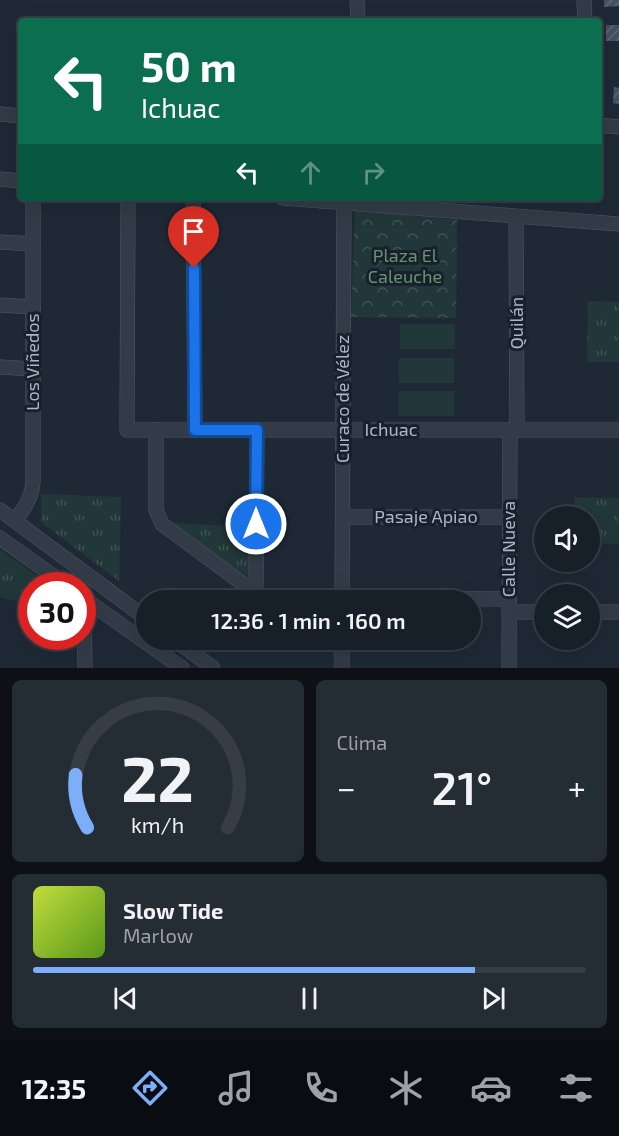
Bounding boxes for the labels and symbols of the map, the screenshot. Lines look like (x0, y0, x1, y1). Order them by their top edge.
pin (168, 206, 219, 268)
park label: Plaza El Caleuche (368, 244, 442, 287)
street label: Quilán (505, 297, 527, 349)
street label: Los Viñedos (21, 313, 43, 411)
street label: Curaco de Vélez (331, 335, 353, 463)
street label: Ichuac (365, 418, 418, 440)
position arrow (224, 492, 288, 556)
street label: Calle Nueva (497, 501, 519, 597)
street label: Pasaje Apiao (374, 505, 478, 527)
speed limit sign: 30 (18, 572, 96, 650)

